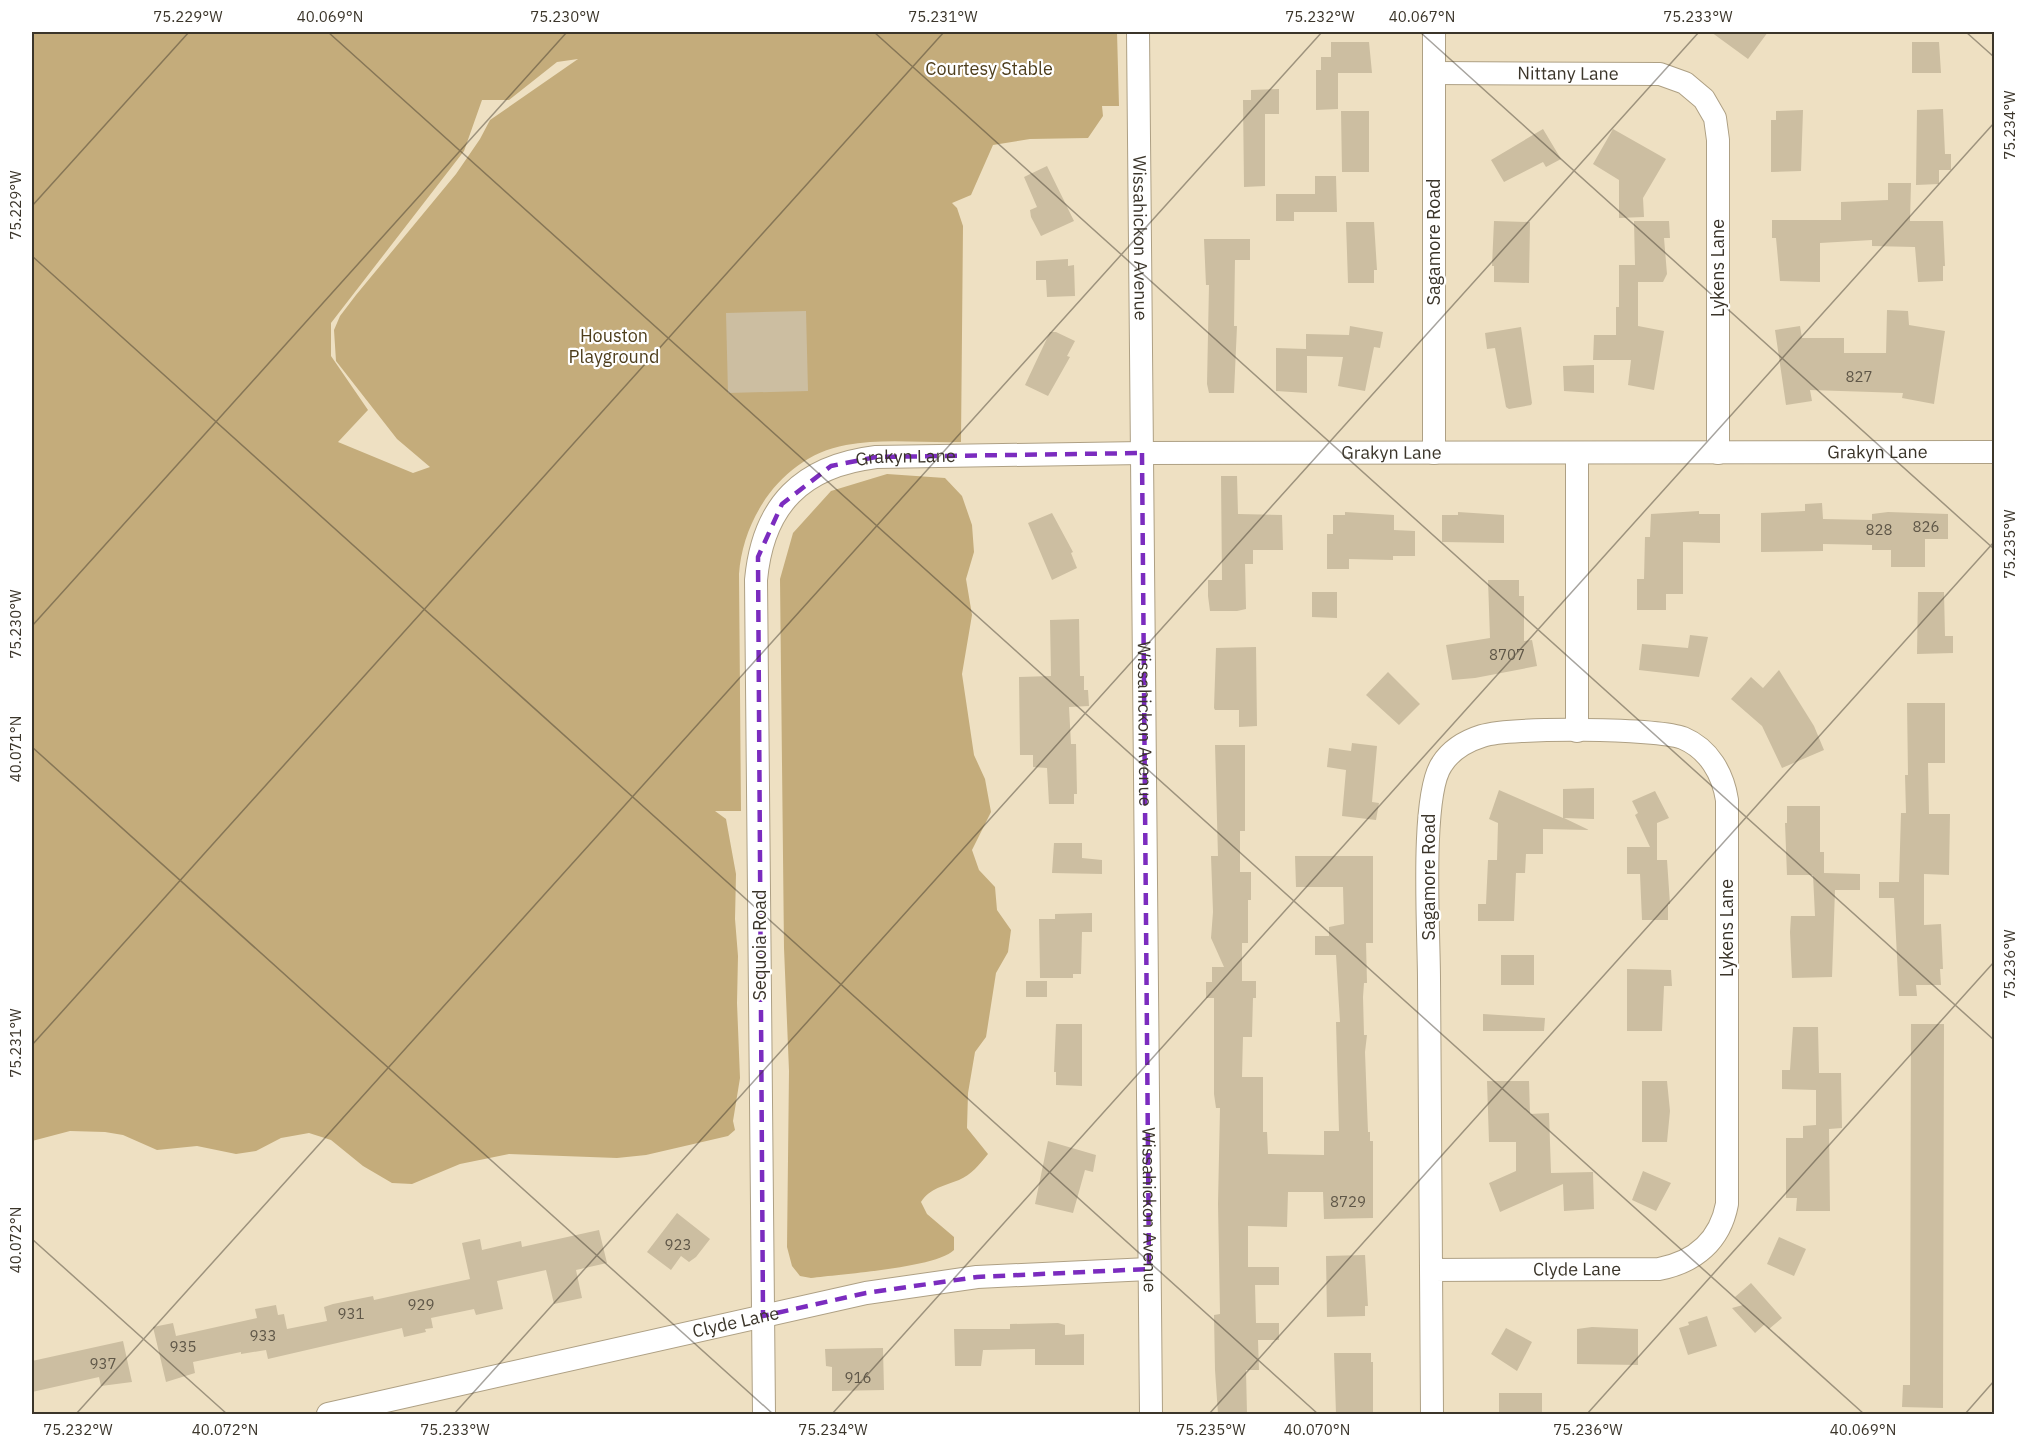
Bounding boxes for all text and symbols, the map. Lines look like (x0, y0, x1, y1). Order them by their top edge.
text: 75.229°W (153, 7, 223, 26)
text: 40.069°N (297, 7, 363, 26)
text: 75.230°W (530, 7, 600, 26)
text: 75.231°W (908, 7, 978, 26)
text: 75.232°W (1285, 7, 1355, 26)
text: 40.067°N (1389, 7, 1455, 26)
text: 75.233°W (1663, 7, 1733, 26)
park label: Courtesy Stable (925, 57, 1053, 80)
street label: Nittany Lane (1517, 61, 1619, 85)
text: 75.234°W (2000, 90, 2019, 160)
street label: Wissahickon Avenue (1128, 155, 1153, 321)
text: 75.229°W (6, 170, 25, 240)
street label: Sagamore Road (1422, 179, 1445, 305)
street label: Lykens Lane (1706, 219, 1729, 317)
park label: Houston Playground (569, 324, 659, 368)
house number: 827 (1845, 367, 1873, 386)
street label: Grakyn Lane (1827, 440, 1928, 463)
street label: Grakyn Lane (1341, 441, 1442, 464)
street label: Grakyn Lane (853, 444, 956, 471)
text: 75.235°W (2000, 509, 2019, 579)
house number: 826 (1912, 517, 1940, 536)
house number: 828 (1865, 520, 1893, 539)
text: 75.230°W (6, 589, 25, 659)
street label: Wissahickon Avenue (1133, 641, 1157, 807)
house number: 8707 (1489, 645, 1525, 664)
text: 40.071°N (6, 716, 25, 782)
street label: Sagamore Road (1417, 814, 1440, 940)
street label: Lykens Lane (1715, 879, 1738, 977)
street label: Sequoia Road (748, 890, 771, 1000)
text: 75.236°W (2000, 929, 2019, 999)
text: 75.231°W (6, 1008, 25, 1078)
street label: Wissahickon Avenue (1137, 1127, 1162, 1293)
house number: 8729 (1330, 1192, 1366, 1211)
text: 40.072°N (6, 1207, 25, 1273)
house number: 923 (664, 1235, 692, 1254)
street label: Clyde Lane (1533, 1257, 1621, 1281)
house number: 929 (407, 1295, 435, 1314)
street label: Clyde Lane (690, 1301, 781, 1343)
house number: 931 (337, 1304, 365, 1323)
house number: 933 (249, 1326, 277, 1345)
house number: 935 (169, 1337, 197, 1356)
house number: 937 (89, 1354, 117, 1373)
house number: 916 (844, 1368, 872, 1387)
text: 75.232°W (43, 1420, 113, 1439)
text: 40.072°N (192, 1420, 258, 1439)
text: 75.233°W (420, 1420, 490, 1439)
text: 75.234°W (798, 1420, 868, 1439)
text: 75.235°W (1176, 1420, 1246, 1439)
text: 40.070°N (1284, 1420, 1350, 1439)
text: 75.236°W (1553, 1420, 1623, 1439)
text: 40.069°N (1830, 1420, 1896, 1439)

